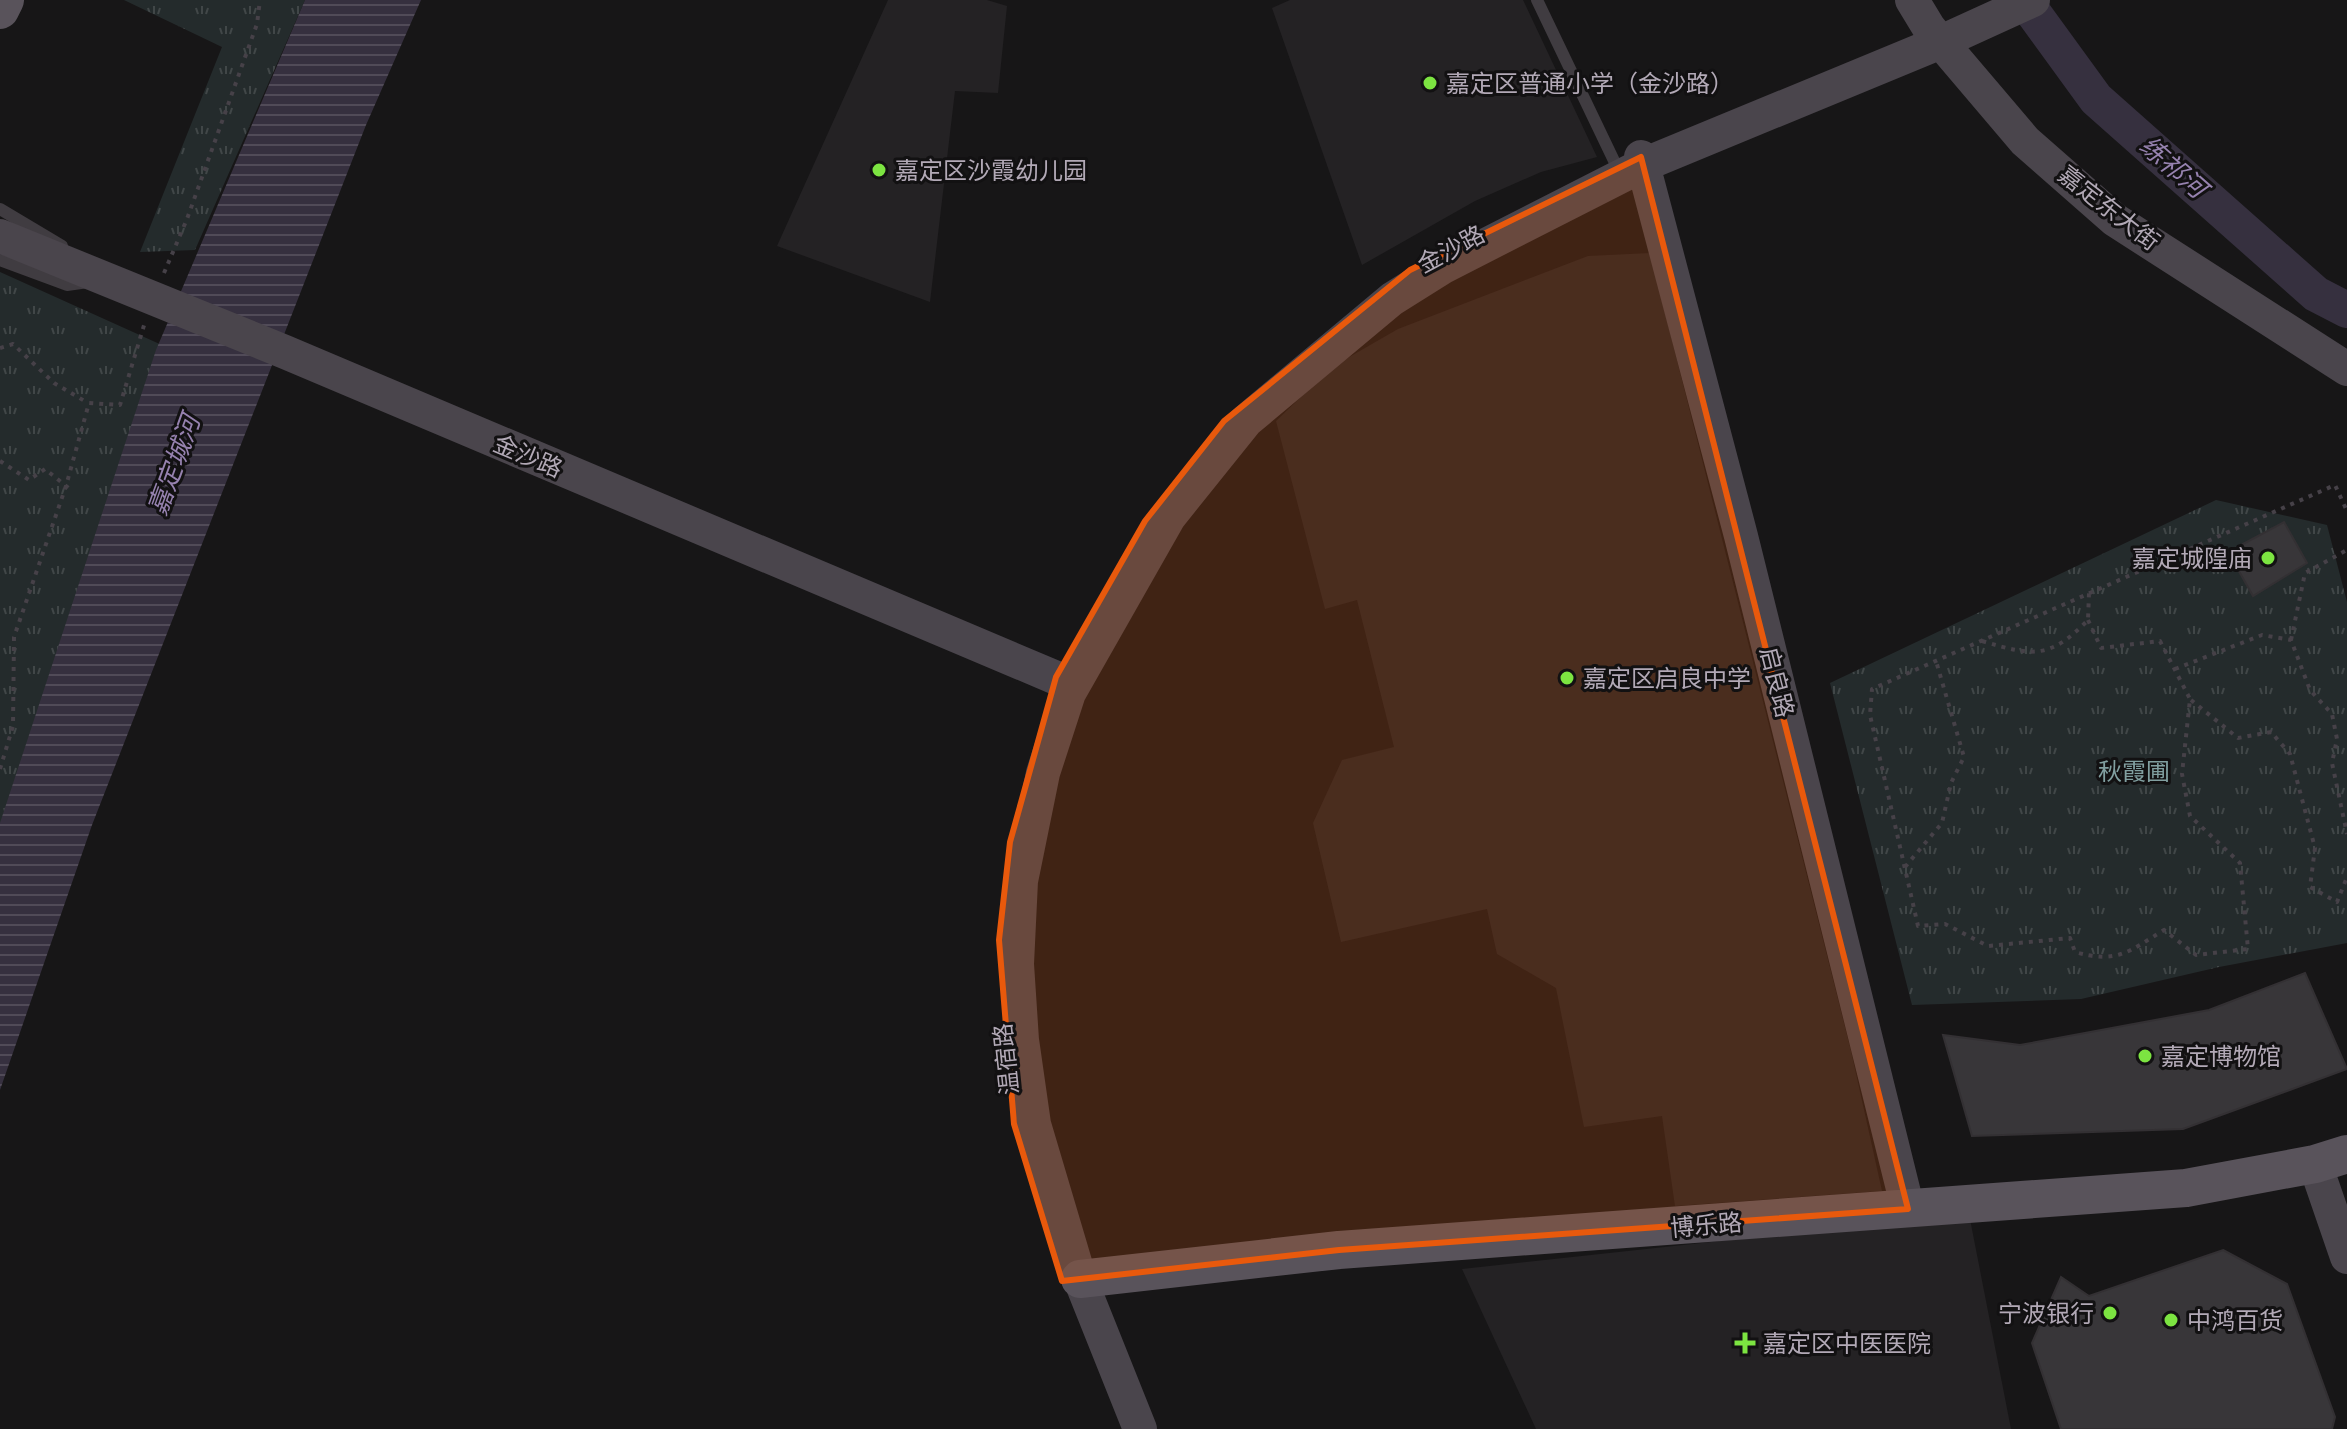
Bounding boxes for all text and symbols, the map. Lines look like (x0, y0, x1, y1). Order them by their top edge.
place label: 嘉定区普通小学（金沙路） (1446, 68, 1734, 99)
marker: 嘉定区普通小学（金沙路） (1421, 74, 1439, 92)
water label: 练祁河 (2132, 129, 2217, 209)
place label: 嘉定区沙霞幼儿园 (895, 155, 1087, 186)
street label: 嘉定东大街 (2052, 159, 2166, 257)
marker: 嘉定区沙霞幼儿园 (870, 161, 888, 179)
street label: 金沙路 (1412, 218, 1490, 280)
water label: 嘉定城河 (140, 406, 209, 520)
street label: 金沙路 (489, 428, 567, 484)
place label: 嘉定城隍庙 (2132, 543, 2252, 574)
marker: 嘉定城隍庙 (2259, 549, 2277, 567)
street label: 启良路 (1753, 643, 1801, 721)
place label: 嘉定区启良中学 (1583, 663, 1751, 694)
marker: 嘉定区启良中学 (1558, 669, 1576, 687)
park label: 秋霞圃 (2098, 756, 2170, 787)
street label: 温宿路 (987, 1022, 1025, 1096)
place label: 嘉定博物馆 (2161, 1041, 2281, 1072)
marker: 嘉定博物馆 (2136, 1047, 2154, 1065)
street label: 博乐路 (1669, 1206, 1743, 1244)
place label: 宁波银行 (1998, 1298, 2094, 1329)
marker: 宁波银行 (2101, 1304, 2119, 1322)
place label: 中鸿百货 (2187, 1305, 2283, 1336)
marker: 中鸿百货 (2162, 1311, 2180, 1329)
place label: 嘉定区中医医院 (1763, 1328, 1931, 1359)
marker: 嘉定区中医医院 (1734, 1332, 1756, 1354)

